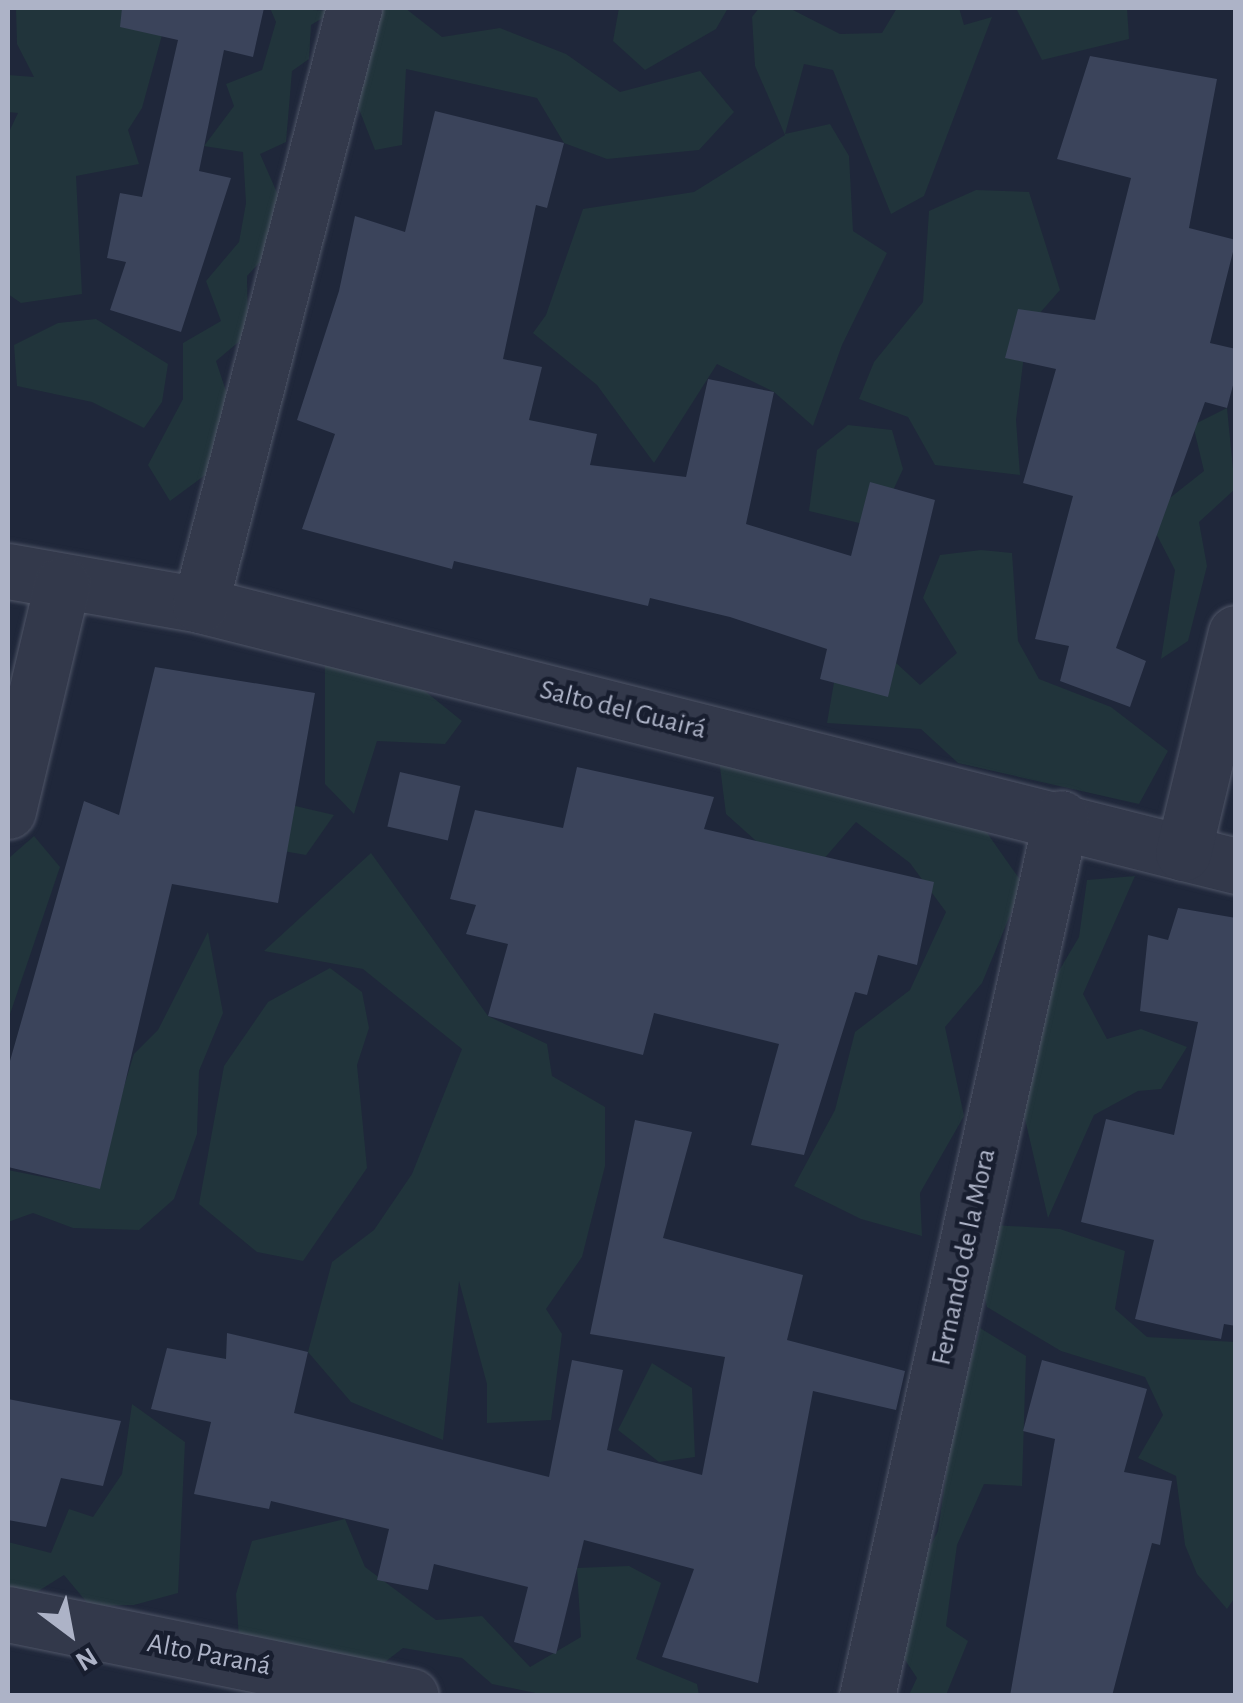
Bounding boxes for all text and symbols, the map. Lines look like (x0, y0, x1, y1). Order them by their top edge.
street label: Salto del Guairá (536, 673, 710, 747)
street label: Fernando de la Mora (925, 1146, 1003, 1368)
north arrow (20, 1583, 120, 1683)
street label: Alto Paraná (144, 1627, 274, 1683)
text: N (70, 1641, 102, 1675)

